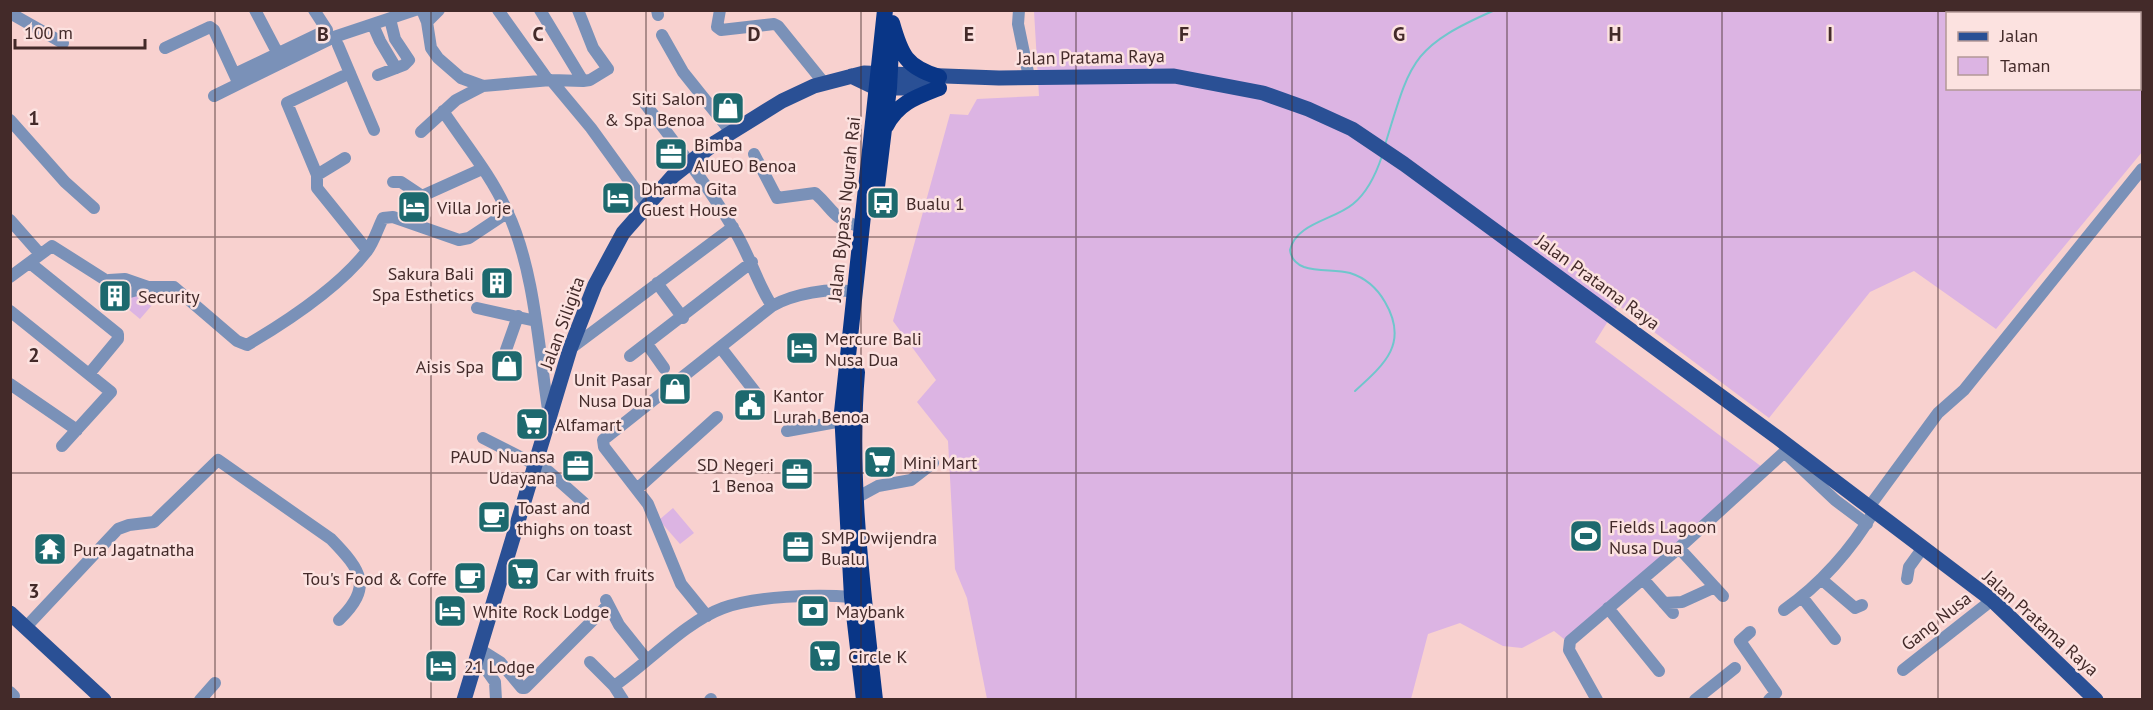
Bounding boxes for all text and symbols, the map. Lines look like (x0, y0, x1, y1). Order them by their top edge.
scale bar (15, 12, 146, 50)
legend (1946, 12, 2141, 90)
text: 100 m (24, 21, 73, 44)
text: B (317, 21, 329, 47)
text: C (532, 21, 544, 47)
text: D (748, 21, 761, 47)
text: E (964, 21, 974, 47)
text: F (1179, 21, 1189, 47)
text: G (1393, 21, 1405, 47)
text: H (1608, 21, 1622, 47)
text: I (1827, 21, 1833, 47)
text: Jalan (1999, 24, 2038, 47)
street label: Jalan Pratama Raya (1016, 44, 1165, 70)
text: Taman (2000, 54, 2050, 77)
place label: Siti Salon & Spa Benoa (604, 87, 705, 131)
shop icon: Siti Salon & Spa Benoa (710, 90, 746, 126)
text: 1 (28, 105, 40, 131)
street label: Jalan Bypass Ngurah Rai (823, 115, 865, 304)
place label: Bimba AIUEO Benoa (694, 133, 796, 177)
office icon: Bimba AIUEO Benoa (653, 136, 689, 172)
place label: Dharma Gita Guest House (641, 177, 738, 221)
hotel icon: Dharma Gita Guest House (600, 180, 636, 216)
bus stop icon: Bualu 1 (865, 185, 901, 221)
hotel icon: Villa Jorje (396, 189, 432, 225)
place label: Bualu 1 (906, 192, 965, 215)
place label: Villa Jorje (436, 196, 511, 219)
street label: Jalan Pratama Raya (1531, 229, 1664, 335)
place label: Sakura Bali Spa Esthetics (372, 262, 474, 306)
building icon: Sakura Bali Spa Esthetics (479, 265, 515, 301)
street label: Jalan Siligita (534, 273, 589, 373)
building icon: Security (97, 278, 133, 314)
place label: Security (138, 285, 200, 308)
place label: Mercure Bali Nusa Dua (825, 327, 922, 371)
hotel icon: Mercure Bali Nusa Dua (784, 330, 820, 366)
text: 2 (28, 342, 40, 368)
shop icon: Aisis Spa (489, 348, 525, 384)
place label: Aisis Spa (416, 355, 484, 378)
place label: Unit Pasar Nusa Dua (574, 368, 652, 412)
shop icon: Unit Pasar Nusa Dua (657, 371, 693, 407)
place label: Kantor Lurah Benoa (773, 384, 869, 428)
public building icon: Kantor Lurah Benoa (732, 387, 768, 423)
supermarket icon: Alfamart (514, 406, 550, 442)
place label: Alfamart (555, 413, 622, 436)
supermarket icon: Mini Mart (862, 444, 898, 480)
place label: PAUD Nuansa Udayana (450, 445, 555, 489)
office icon: PAUD Nuansa Udayana (560, 448, 596, 484)
place label: Mini Mart (903, 451, 977, 474)
place label: SD Negeri 1 Benoa (697, 453, 774, 497)
office icon: SD Negeri 1 Benoa (779, 456, 815, 492)
place label: Toast and thighs on toast (517, 496, 632, 540)
cafe icon: Toast and thighs on toast (476, 499, 512, 535)
place label: Fields Lagoon Nusa Dua (1609, 515, 1716, 559)
sports icon: Fields Lagoon Nusa Dua (1568, 518, 1604, 554)
place label: SMP Dwijendra Bualu (821, 526, 937, 570)
office icon: SMP Dwijendra Bualu (780, 529, 816, 565)
temple icon: Pura Jagatnatha (32, 531, 68, 567)
place label: Pura Jagatnatha (73, 538, 195, 561)
supermarket icon: Car with fruits (505, 556, 541, 592)
cafe icon: Tou's Food & Coffe (452, 560, 488, 596)
place label: Car with fruits (546, 563, 655, 586)
street label: Jalan Pratama Raya (1978, 564, 2104, 681)
place label: Tou's Food & Coffe (303, 567, 447, 590)
text: 3 (28, 578, 40, 604)
street label: Gang Nusa (1896, 587, 1976, 655)
hotel icon: White Rock Lodge (432, 593, 468, 629)
bank icon: Maybank (795, 593, 831, 629)
place label: White Rock Lodge (473, 600, 609, 623)
place label: Maybank (836, 600, 905, 623)
supermarket icon: Circle K (807, 638, 843, 674)
place label: Circle K (848, 645, 908, 668)
hotel icon: 21 Lodge (423, 648, 459, 684)
place label: 21 Lodge (464, 655, 535, 678)

